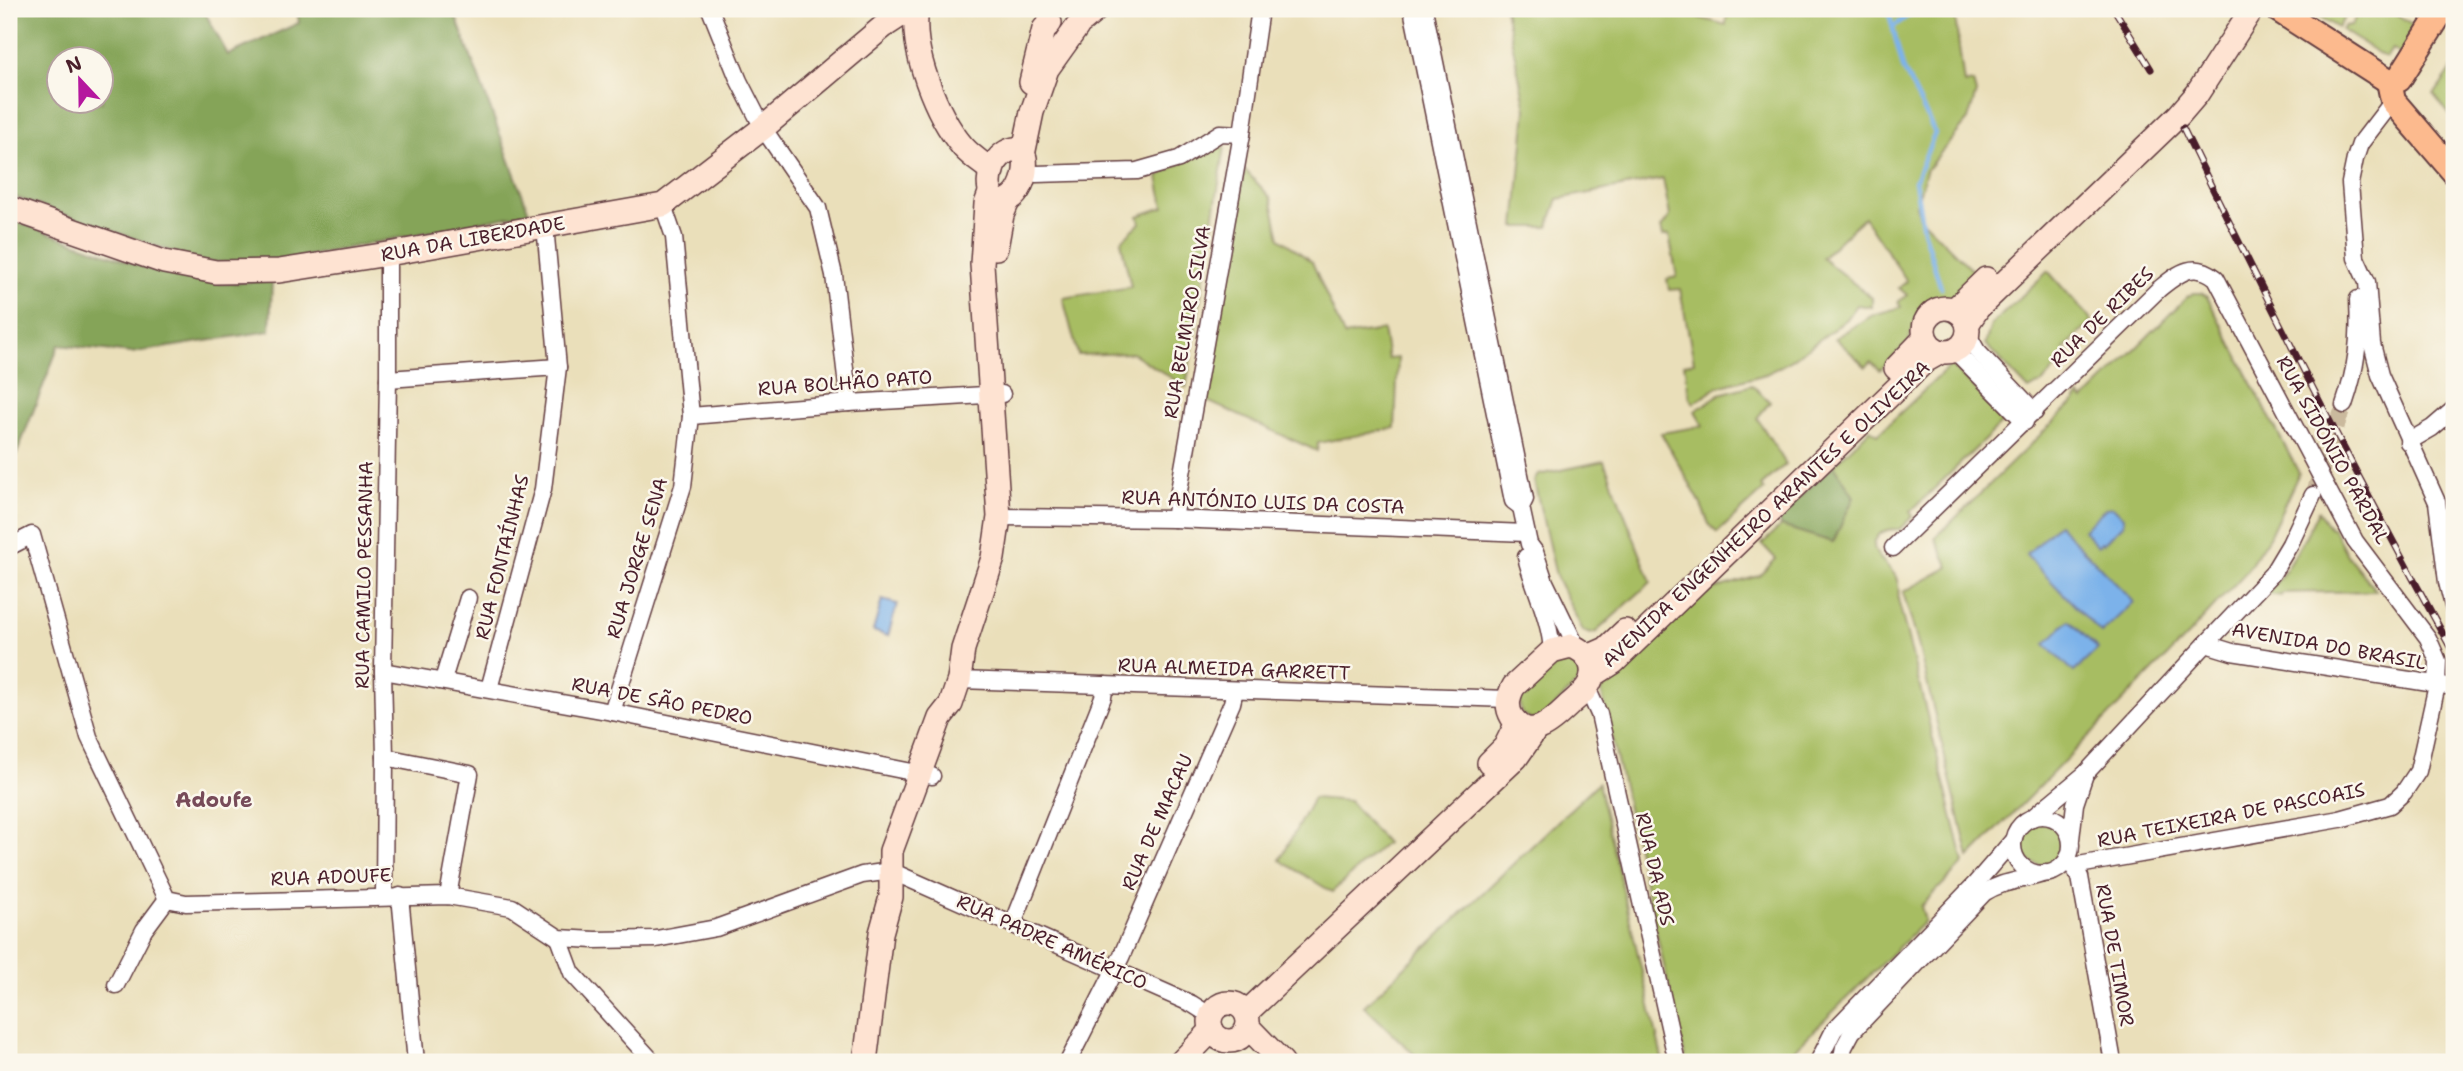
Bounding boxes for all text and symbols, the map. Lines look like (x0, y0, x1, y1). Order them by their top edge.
north arrow (46, 46, 116, 116)
text: N (62, 50, 85, 79)
street label: RUA DA LIBERDADE (379, 210, 567, 268)
street label: RUA BELMIRO SILVA (1158, 223, 1216, 420)
street label: RUA DE RIBES (2045, 261, 2159, 373)
street label: RUA SIDÓNIO PARDAL (2271, 351, 2396, 549)
street label: AVENIDA ENGENHEIRO ARANTES E OLIVEIRA (1597, 355, 1935, 673)
street label: RUA BOLHÃO PATO (757, 363, 933, 402)
street label: RUA CAMILO PESSANHA (350, 461, 378, 689)
street label: RUA FONTAÍNHAS (468, 472, 535, 642)
street label: RUA JORGE SENA (601, 474, 673, 642)
street label: RUA ANTÓNIO LUIS DA COSTA (1121, 484, 1405, 519)
street label: AVENIDA DO BRASIL (2230, 617, 2428, 675)
street label: RUA ALMEIDA GARRETT (1117, 652, 1351, 686)
street label: RUA DE SÃO PEDRO (569, 670, 755, 731)
street label: RUA DE MACAU (1116, 750, 1198, 894)
street label: RUA TEIXEIRA DE PASCOAIS (2095, 777, 2367, 853)
district label: Adoufe (175, 786, 253, 814)
street label: RUA DA ADS (1630, 810, 1680, 928)
street label: RUA ADOUFE (270, 862, 392, 892)
street label: RUA DE TIMOR (2090, 882, 2140, 1028)
street label: RUA PADRE AMÉRICO (953, 888, 1152, 995)

